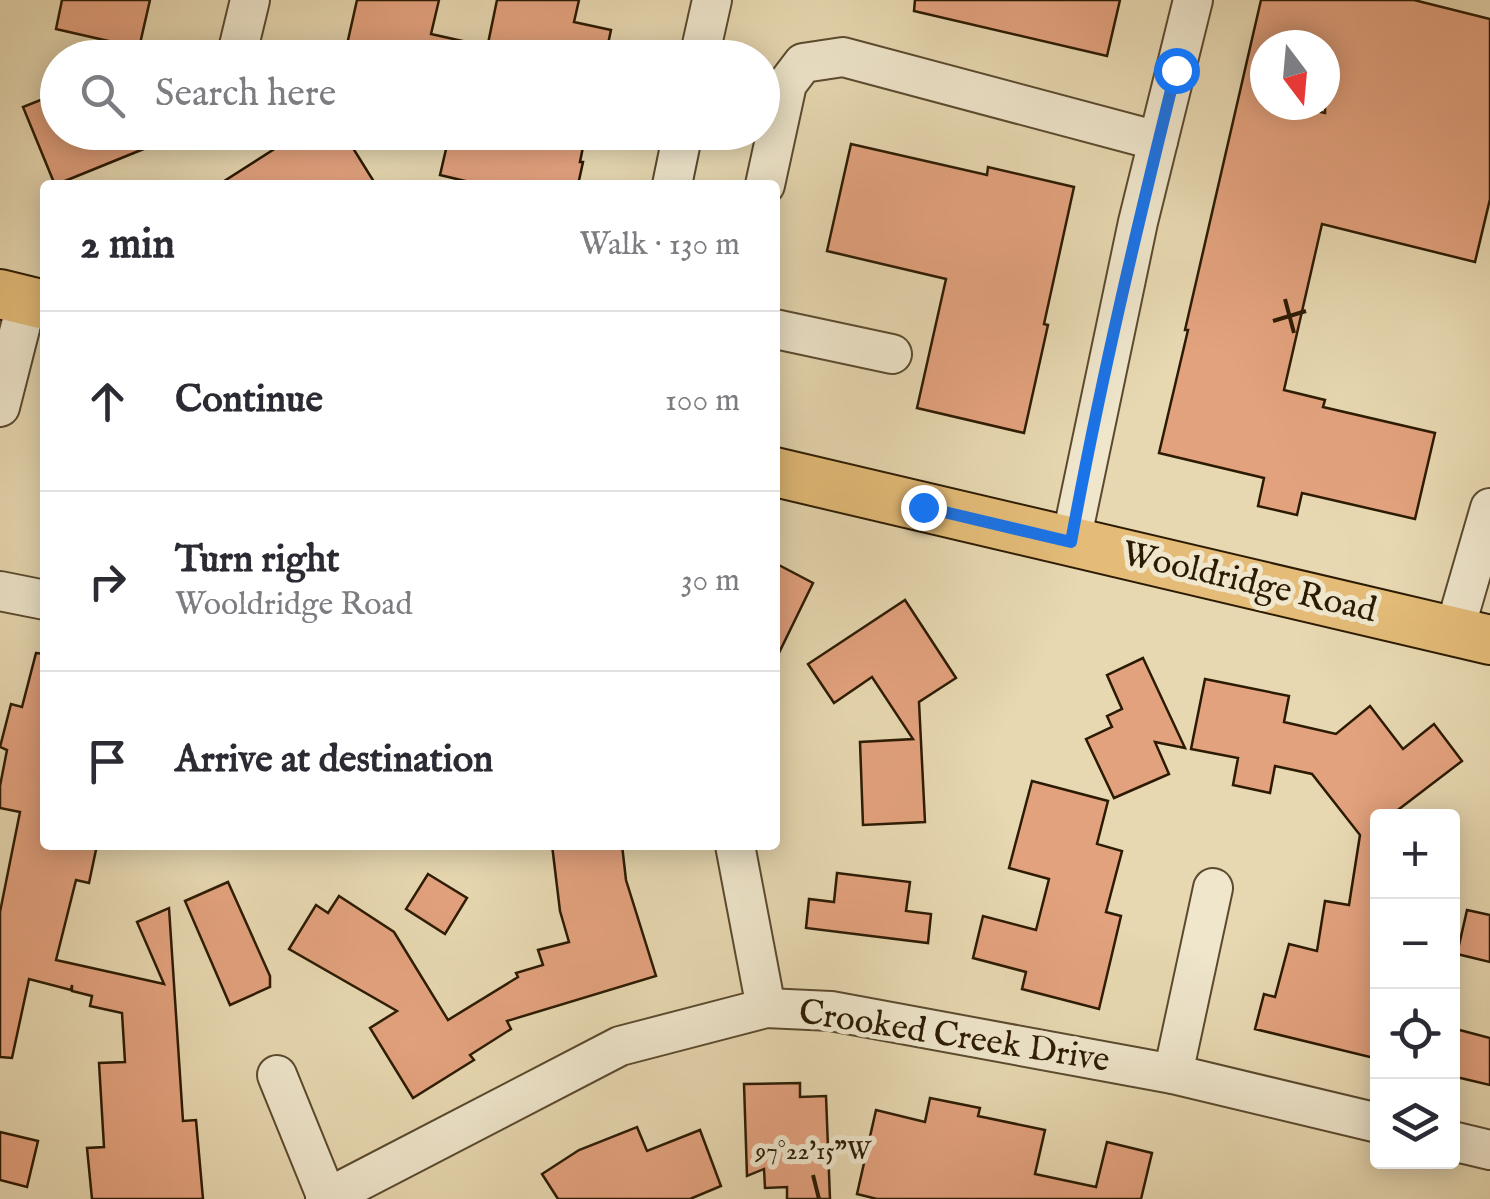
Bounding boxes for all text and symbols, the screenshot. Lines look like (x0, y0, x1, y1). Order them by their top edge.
north arrow (1250, 30, 1340, 120)
search box (40, 40, 780, 150)
route start (1154, 48, 1200, 94)
icon: search (75, 68, 130, 123)
text: Search here (155, 71, 336, 119)
text: 2 min (80, 219, 175, 272)
text: Walk · 130 m (579, 225, 740, 266)
icon: ahead (80, 374, 135, 429)
text: Continue (175, 377, 323, 425)
text: 100 m (665, 381, 740, 422)
route end (901, 485, 947, 531)
street label: Wooldridge Road (1117, 532, 1381, 634)
text: Turn right (175, 537, 339, 585)
icon: right (80, 554, 135, 609)
text: 30 m (681, 561, 740, 602)
text: Wooldridge Road (175, 585, 413, 626)
icon: arrive (80, 734, 135, 789)
text: Arrive at destination (175, 737, 493, 785)
map controls (1370, 809, 1460, 1169)
button: + (1370, 809, 1460, 899)
button: − (1370, 899, 1460, 989)
button: locate (1370, 989, 1460, 1079)
street label: Crooked Creek Drive (795, 990, 1113, 1084)
button: layers (1370, 1079, 1460, 1169)
text: 97°22'15"W (754, 1136, 872, 1168)

